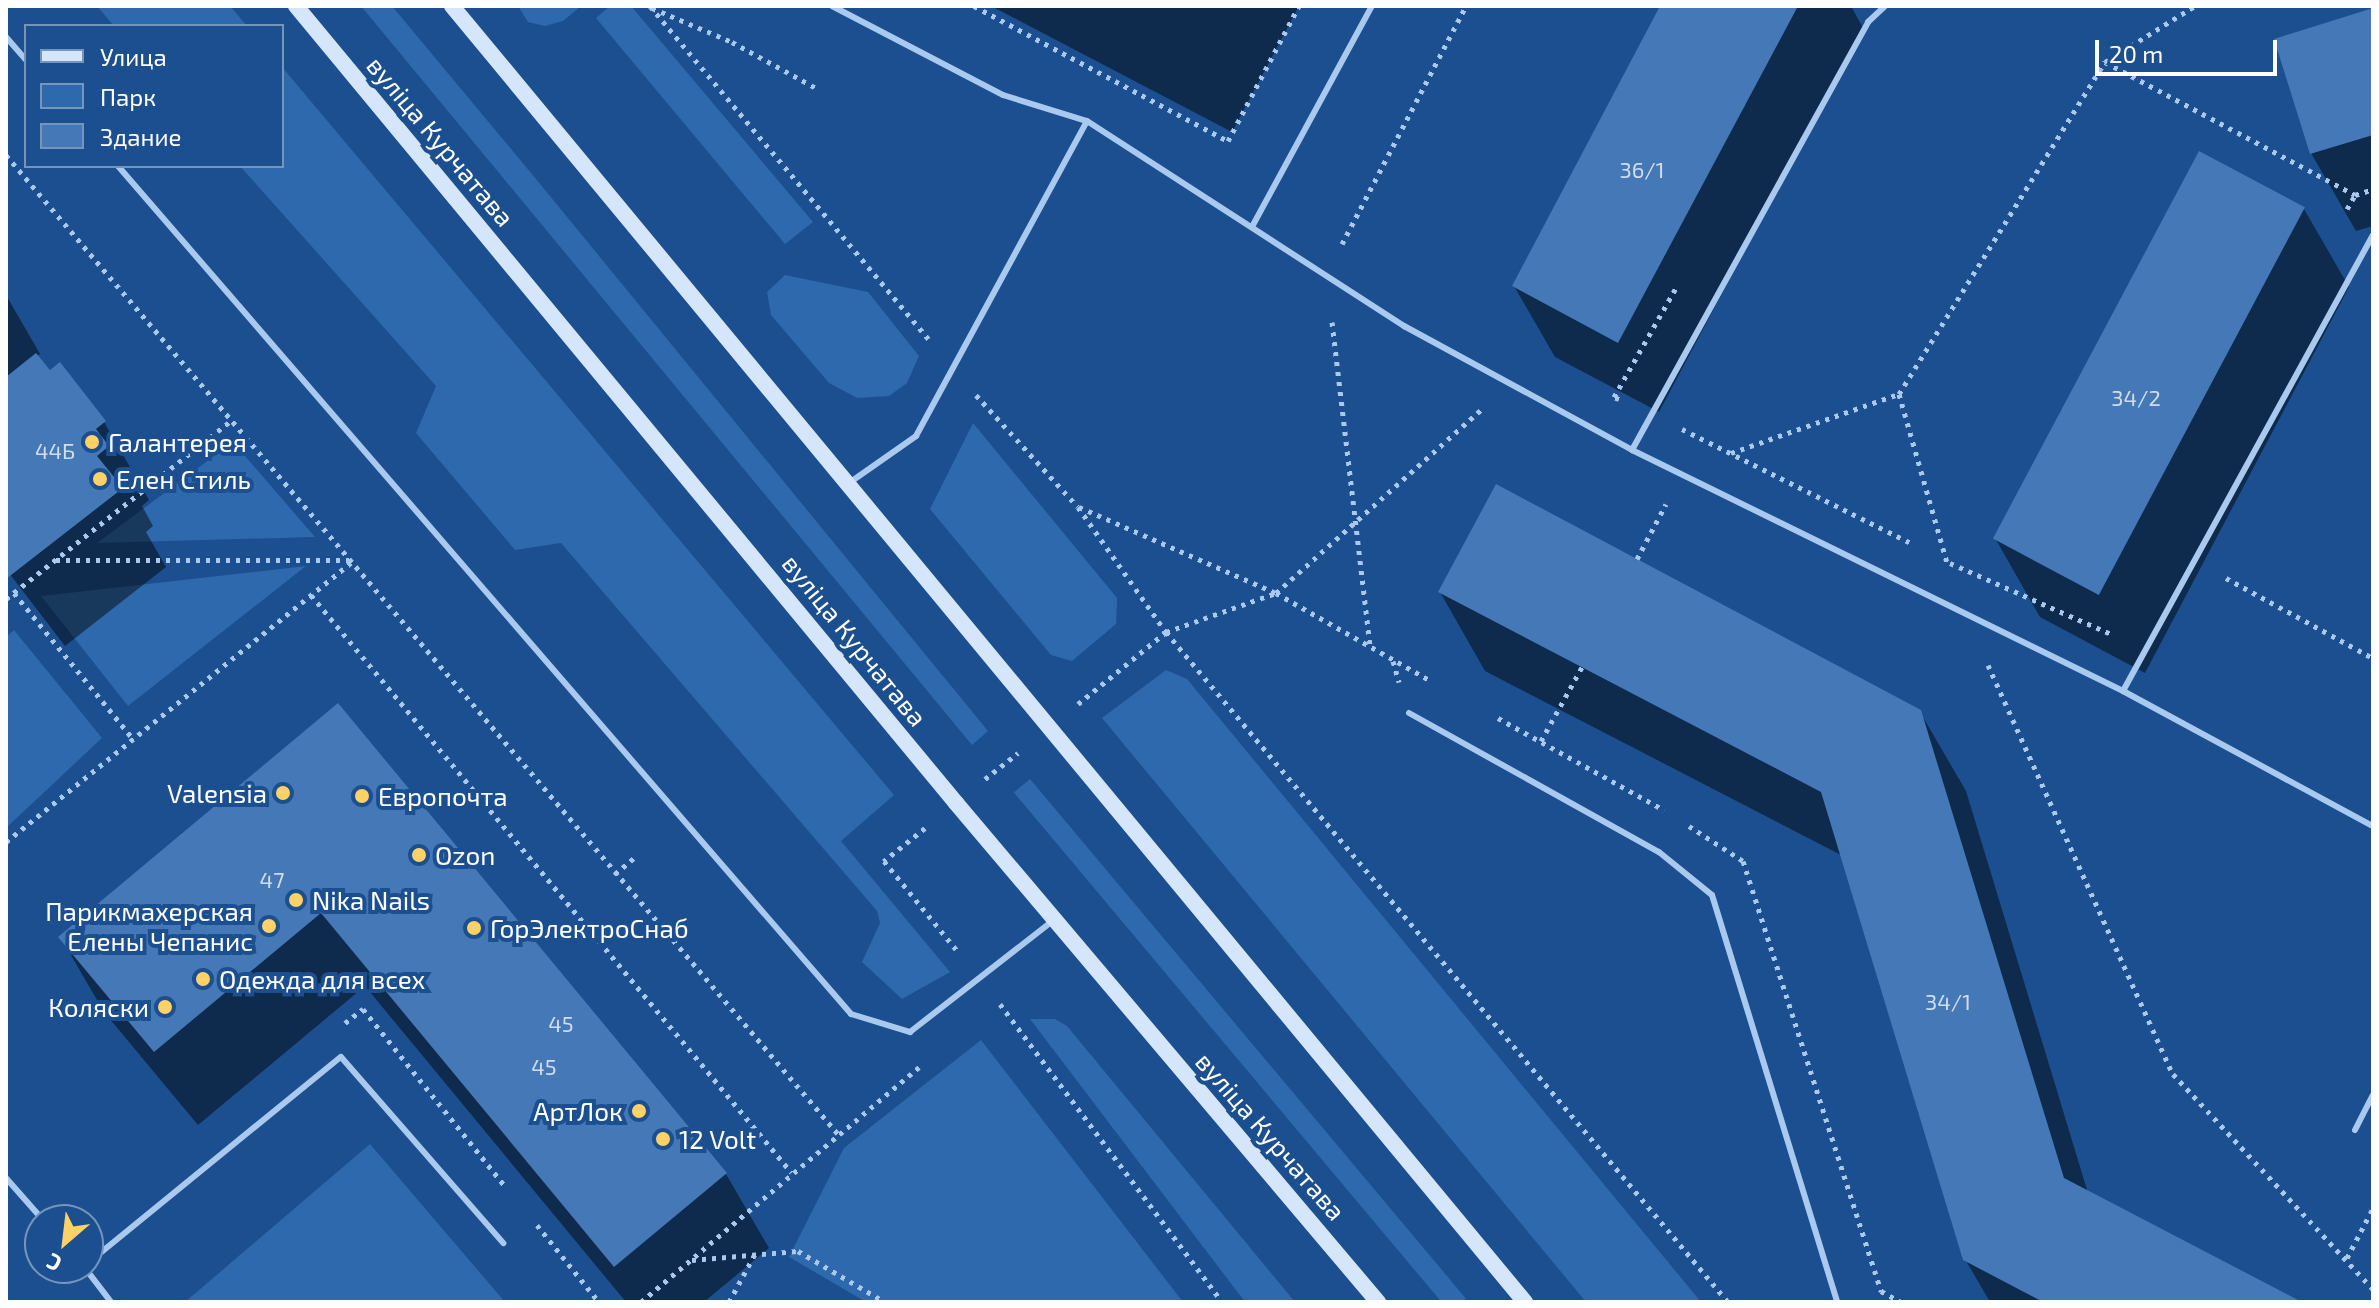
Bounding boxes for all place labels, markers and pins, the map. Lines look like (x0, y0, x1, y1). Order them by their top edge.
place label: Галантерея (108, 426, 247, 458)
marker: Галантерея (83, 433, 101, 451)
place label: Елен Стиль (116, 463, 251, 495)
marker: Елен Стиль (91, 470, 109, 488)
place label: Valensia (167, 777, 267, 809)
place label: Европочта (378, 780, 508, 812)
marker: Valensia (274, 784, 292, 802)
marker: Европочта (353, 787, 371, 805)
place label: Ozon (435, 839, 495, 871)
marker: Ozon (410, 846, 428, 864)
place label: Nika Nails (312, 884, 430, 916)
marker: Nika Nails (287, 891, 305, 909)
place label: Парикмахерская Елены Чепанис (45, 895, 253, 956)
place label: ГорЭлектроСнаб (490, 912, 689, 944)
marker: Парикмахерская Елены Чепанис (260, 917, 278, 935)
marker: ГорЭлектроСнаб (465, 919, 483, 937)
place label: Одежда для всех (219, 963, 425, 995)
marker: Одежда для всех (194, 970, 212, 988)
place label: Коляски (48, 991, 149, 1023)
marker: Коляски (156, 998, 174, 1016)
place label: АртЛок (533, 1095, 623, 1127)
marker: АртЛок (630, 1102, 648, 1120)
place label: 12 Volt (679, 1123, 757, 1155)
marker: 12 Volt (654, 1130, 672, 1148)

